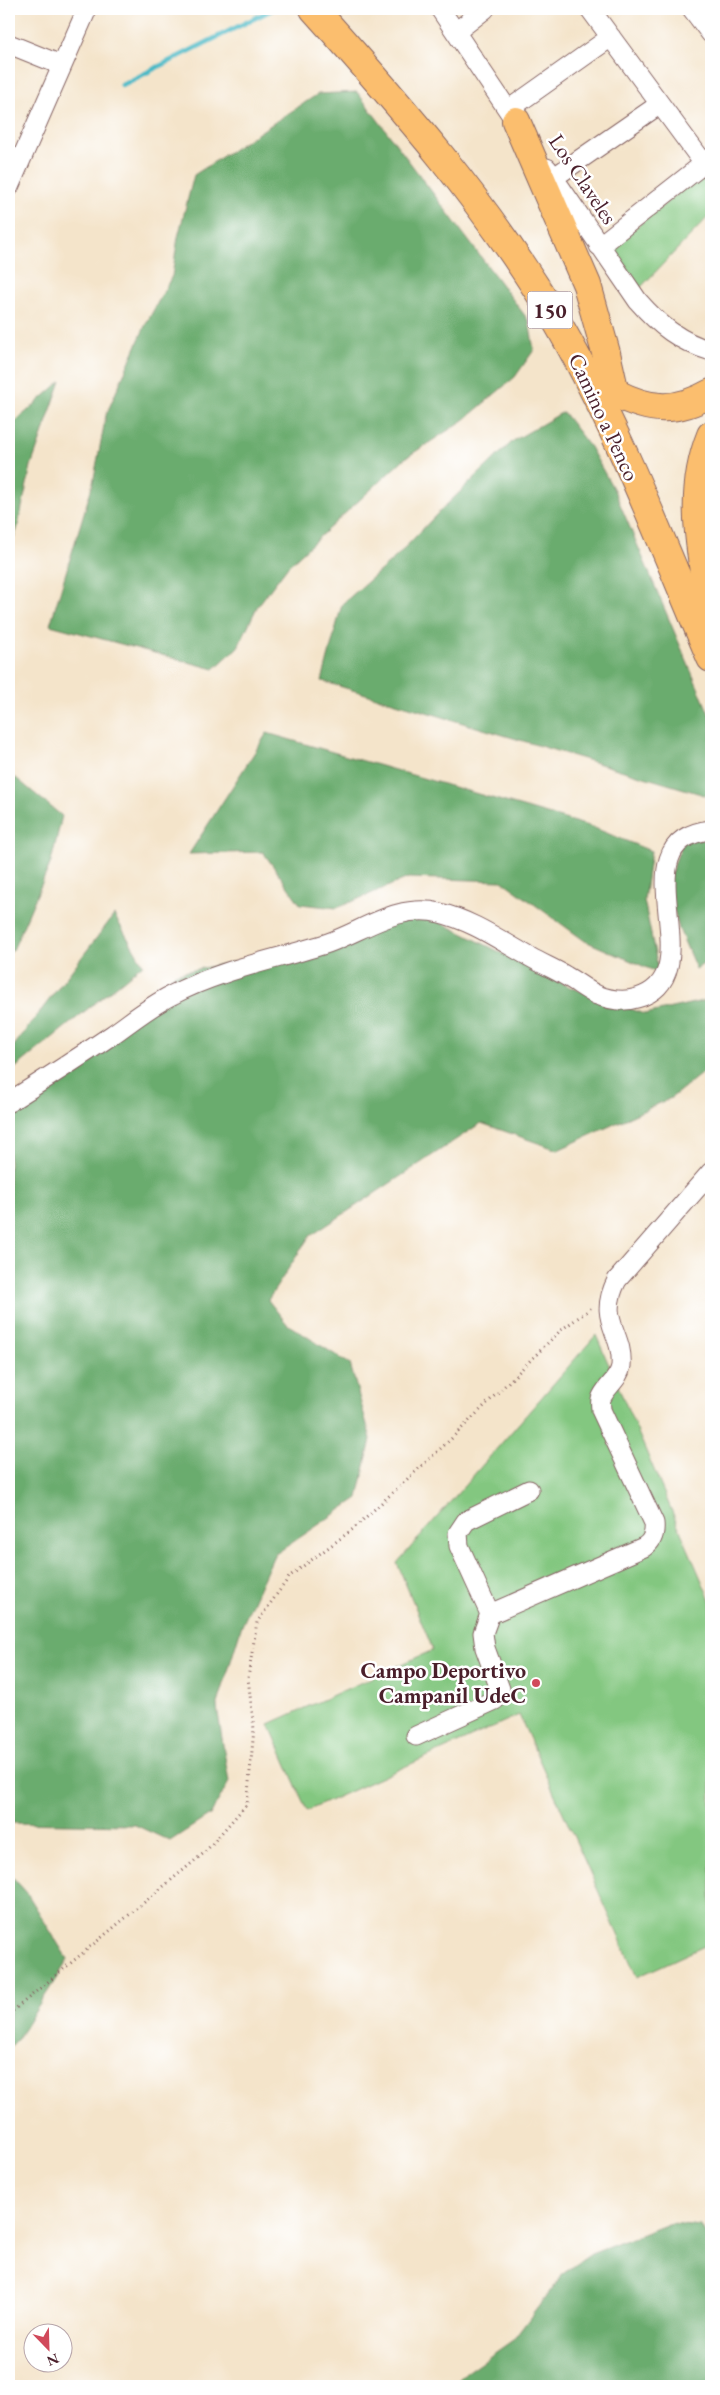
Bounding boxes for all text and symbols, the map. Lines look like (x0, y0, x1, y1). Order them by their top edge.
street label: Los Claveles (542, 128, 624, 230)
road number: 150 (528, 292, 572, 328)
street label: Camino a Penco (562, 348, 646, 486)
place label: Campo Deportivo Campanil UdeC (360, 1656, 526, 1710)
marker: Campo Deportivo Campanil UdeC (530, 1677, 542, 1689)
north arrow (22, 2322, 72, 2372)
text: N (44, 2349, 62, 2371)

